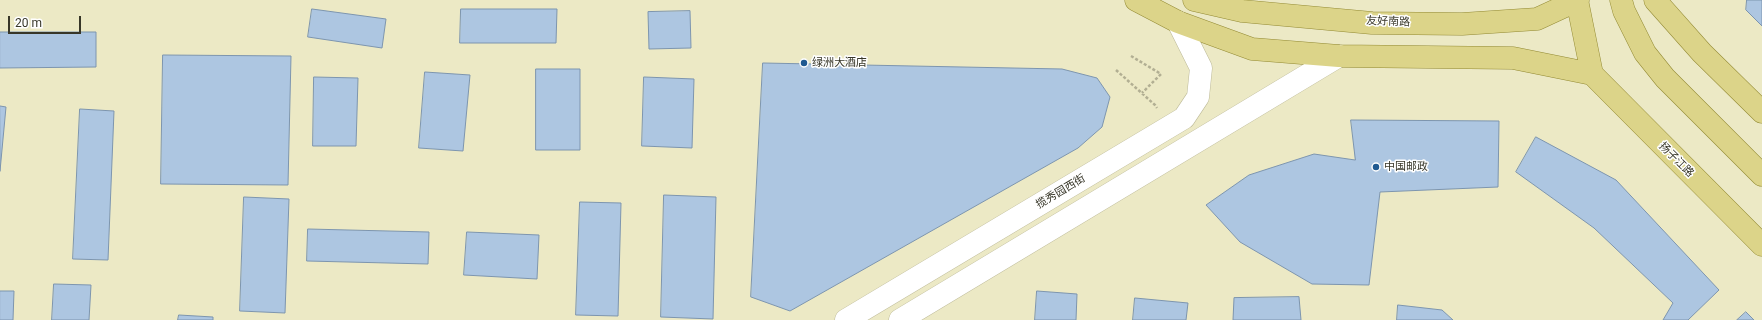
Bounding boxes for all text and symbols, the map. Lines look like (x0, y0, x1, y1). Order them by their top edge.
scale bar (10, 8, 83, 34)
street label: 友好南路 (1366, 15, 1410, 29)
text: 20 m (15, 16, 42, 30)
place label: 绿洲大酒店 (812, 56, 867, 70)
marker: 绿洲大酒店 (799, 58, 809, 68)
street label: 扬子江路 (1656, 140, 1696, 180)
place label: 中国邮政 (1384, 160, 1428, 174)
marker: 中国邮政 (1371, 162, 1381, 172)
street label: 揽秀园西街 (1034, 172, 1088, 212)

